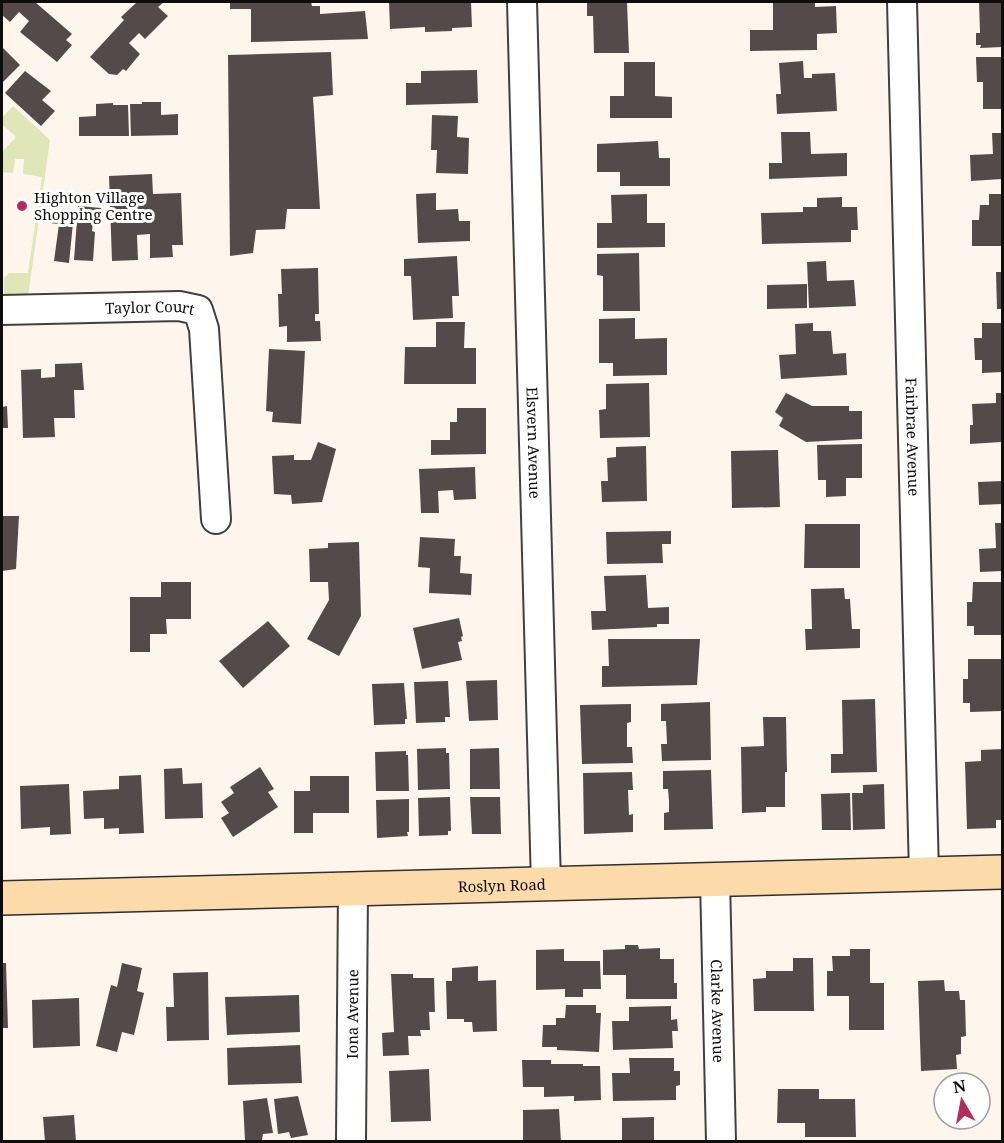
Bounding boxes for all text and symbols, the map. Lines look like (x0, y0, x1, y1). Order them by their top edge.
place label: Highton Village Shopping Centre (34, 187, 153, 224)
marker: Highton Village Shopping Centre (15, 199, 29, 213)
street label: Taylor Court (105, 296, 196, 319)
street label: Fairbrae Avenue (901, 377, 924, 496)
street label: Elsvern Avenue (522, 387, 546, 499)
street label: Roslyn Road (458, 874, 546, 896)
street label: Clarke Avenue (707, 959, 729, 1063)
street label: Iona Avenue (342, 969, 362, 1059)
north arrow (932, 1071, 992, 1131)
text: N (951, 1074, 968, 1098)

